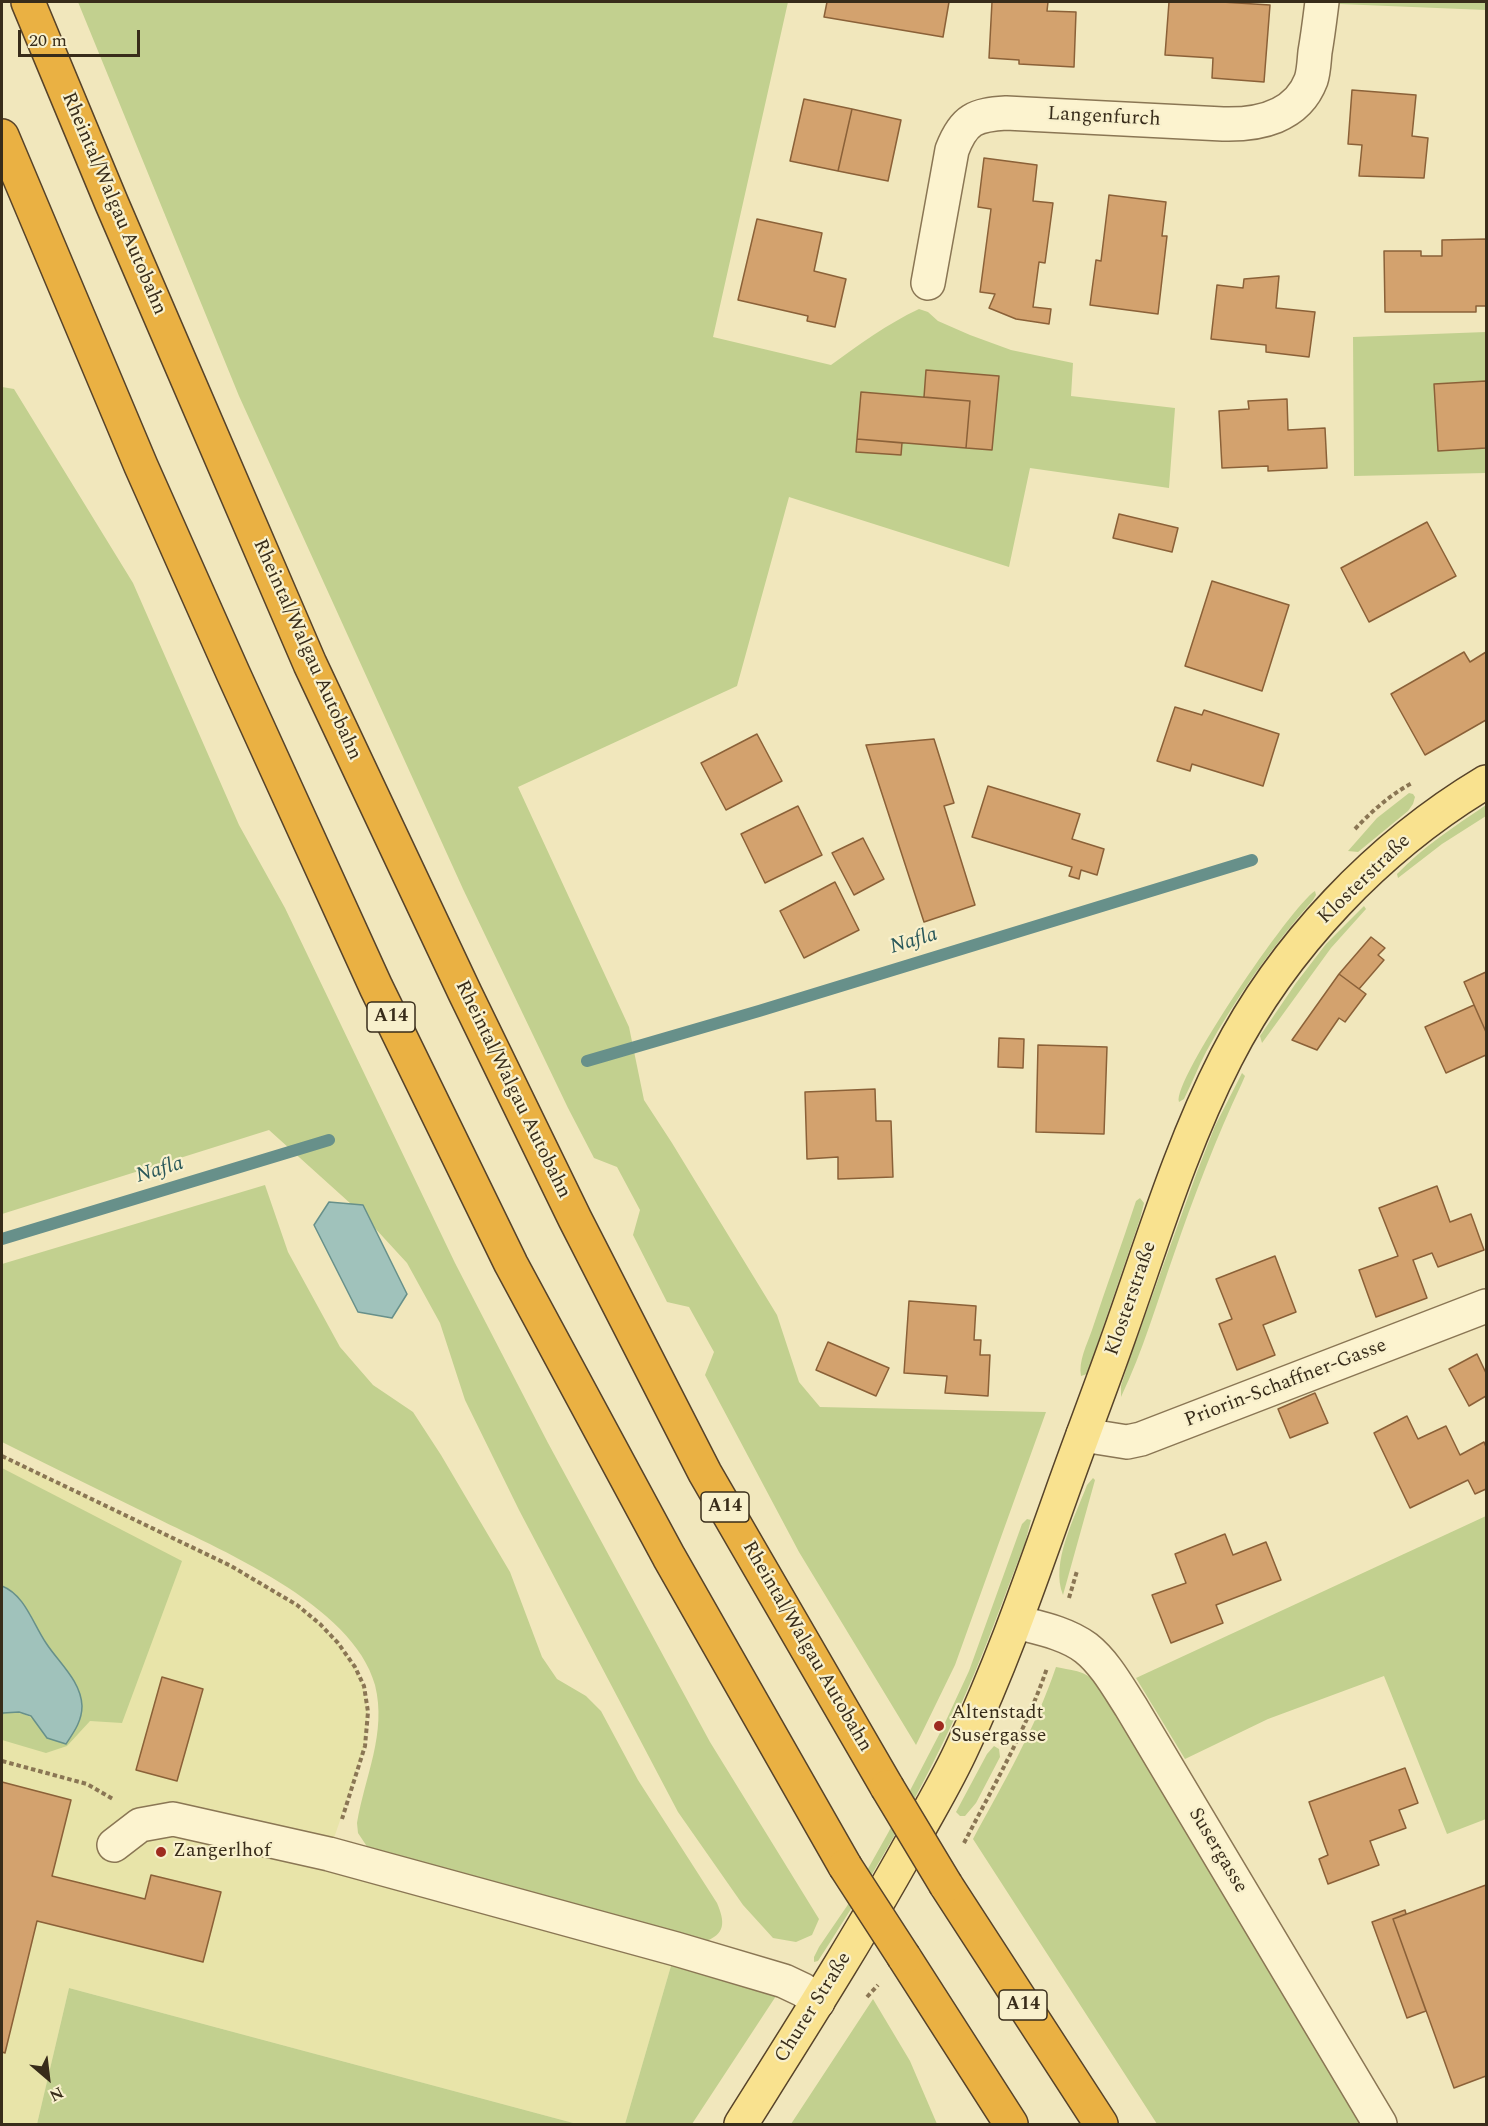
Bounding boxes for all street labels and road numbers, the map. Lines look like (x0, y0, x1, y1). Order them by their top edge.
street label: Rheintal/Walgau Autobahn (55, 89, 171, 319)
street label: Langenfurch (1047, 103, 1161, 133)
street label: Rheintal/Walgau Autobahn (246, 536, 366, 764)
street label: Klosterstraße (1314, 830, 1416, 930)
street label: Rheintal/Walgau Autobahn (449, 977, 575, 1203)
road number: A14 (367, 1002, 415, 1032)
street label: Klosterstraße (1101, 1239, 1163, 1359)
street label: Priorin-Schaffner-Gasse (1181, 1334, 1391, 1434)
road number: A14 (701, 1492, 749, 1522)
street label: Rheintal/Walgau Autobahn (736, 1537, 876, 1757)
street label: Susergasse (1182, 1804, 1252, 1898)
street label: Churer Straße (771, 1948, 857, 2068)
road number: A14 (999, 1990, 1047, 2020)

